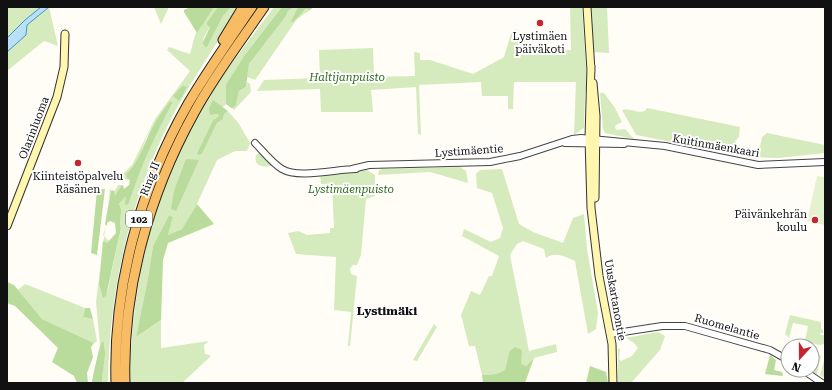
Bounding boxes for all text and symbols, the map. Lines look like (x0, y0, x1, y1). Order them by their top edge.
marker: Lystimäen päiväkoti (535, 18, 545, 28)
place label: Lystimäen päiväkoti (513, 30, 567, 56)
park label: Haltijanpuisto (308, 71, 385, 84)
street label: Olarinluoma (16, 95, 52, 161)
street label: Kuitinmäenkaari (672, 132, 761, 160)
street label: Lystimäentie (434, 142, 504, 160)
marker: Kiinteistöpalvelu Räsänen (73, 158, 83, 168)
street label: Ring II (138, 160, 162, 198)
place label: Kiinteistöpalvelu Räsänen (33, 170, 123, 196)
park label: Lystimäenpuisto (307, 183, 394, 196)
place label: Päivänkehrän koulu (735, 208, 807, 234)
road number: 102 (126, 211, 152, 227)
marker: Päivänkehrän koulu (810, 215, 820, 225)
street label: Uuskartanontie (601, 258, 629, 342)
district label: Lystimäki (357, 304, 417, 318)
street label: Ruomelantie (693, 312, 761, 342)
north arrow (780, 338, 820, 378)
text: N (790, 359, 803, 374)

